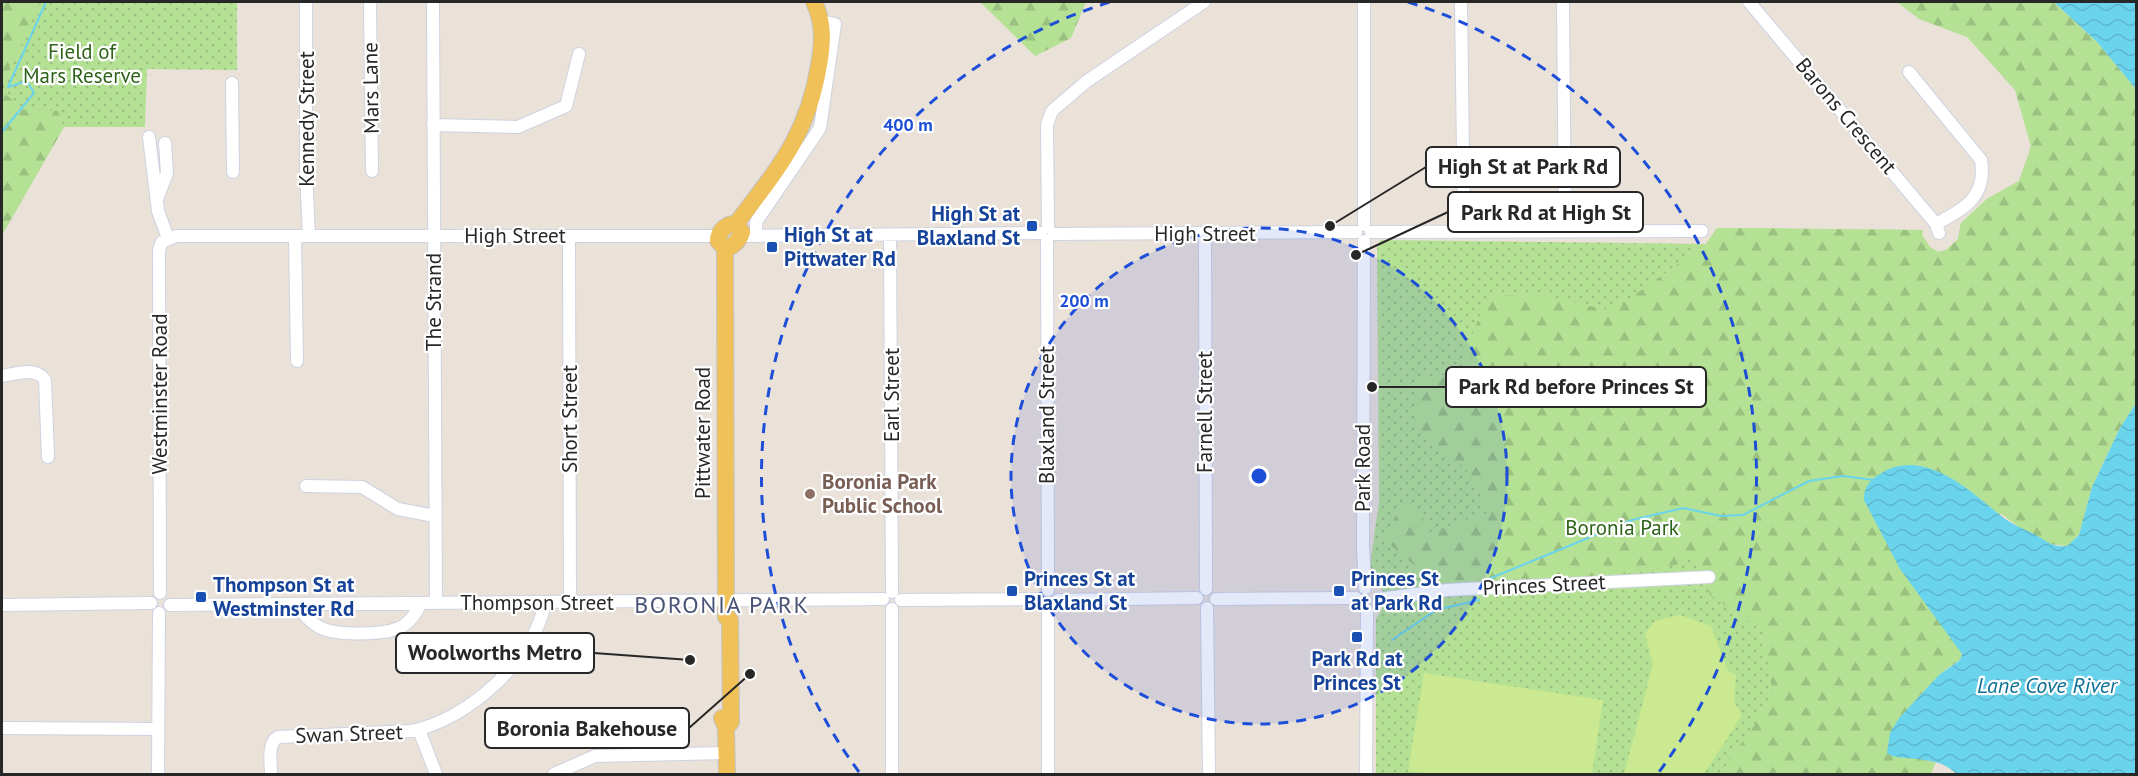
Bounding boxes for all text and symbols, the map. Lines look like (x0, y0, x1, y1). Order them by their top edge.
park label: Field of Mars Reserve (23, 38, 141, 89)
street label: Mars Lane (356, 42, 385, 134)
street label: Kennedy Street (293, 51, 320, 187)
street label: Barons Crescent (1790, 52, 1903, 179)
text: 400 m (883, 113, 933, 136)
callout: High St at Park Rd (1426, 147, 1620, 187)
text: High St at Park Rd (1438, 152, 1608, 180)
callout: Park Rd at High St (1448, 192, 1643, 232)
text: Park Rd at High St (1461, 198, 1631, 226)
place label: High St at Blaxland St (917, 200, 1021, 251)
marker: High St at Blaxland St (1025, 219, 1039, 233)
street label: High Street (1154, 220, 1256, 247)
place label: High St at Pittwater Rd (784, 221, 896, 272)
street label: High Street (464, 222, 566, 249)
marker: High St at Pittwater Rd (765, 240, 779, 254)
street label: The Strand (420, 253, 447, 351)
text: 200 m (1059, 289, 1109, 312)
street label: Westminster Road (146, 314, 173, 474)
street label: Blaxland Street (1033, 346, 1060, 484)
street label: Earl Street (878, 348, 905, 442)
street label: Farnell Street (1191, 351, 1218, 473)
street label: Short Street (556, 365, 583, 473)
street label: Pittwater Road (689, 367, 716, 499)
callout: Park Rd before Princes St (1446, 367, 1706, 407)
text: Park Rd before Princes St (1458, 372, 1694, 400)
street label: Park Road (1349, 424, 1376, 512)
centre of rings (1249, 466, 1269, 486)
place label: Boronia Park Public School (822, 468, 943, 519)
marker: Boronia Park Public School (803, 487, 817, 501)
park label: Boronia Park (1565, 514, 1679, 541)
place label: Princes St at Blaxland St (1024, 565, 1136, 616)
place label: Princes St at Park Rd (1351, 565, 1442, 616)
street label: Princes Street (1482, 568, 1606, 601)
place label: Thompson St at Westminster Rd (213, 571, 355, 622)
marker: Princes St at Blaxland St (1005, 584, 1019, 598)
marker: Princes St at Park Rd (1332, 584, 1346, 598)
street label: Thompson Street (460, 589, 614, 616)
district label: BORONIA PARK (634, 589, 810, 620)
marker: Thompson St at Westminster Rd (194, 590, 208, 604)
marker: Park Rd at Princes St (1350, 630, 1364, 644)
callout: Woolworths Metro (396, 633, 594, 673)
text: Woolworths Metro (408, 638, 582, 666)
place label: Park Rd at Princes St (1311, 645, 1403, 696)
water label: Lane Cove River (1977, 671, 2119, 699)
callout: Boronia Bakehouse (485, 708, 689, 748)
text: Boronia Bakehouse (497, 714, 677, 742)
street label: Swan Street (295, 718, 403, 749)

